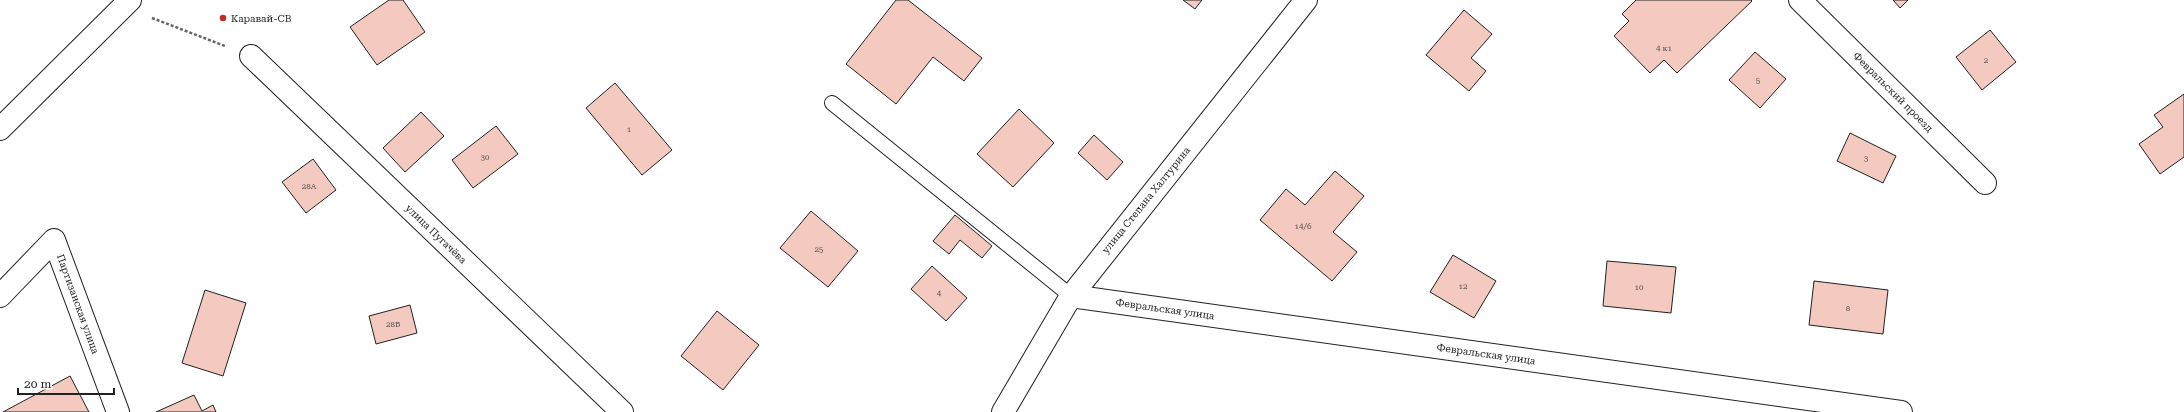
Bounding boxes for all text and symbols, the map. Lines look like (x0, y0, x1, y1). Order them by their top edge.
marker: Каравай-СВ (218, 13, 228, 23)
place label: Каравай-СВ (231, 13, 292, 24)
house number: 4 к1 (1656, 44, 1673, 53)
street label: Февральский проезд (1851, 50, 1936, 135)
house number: 2 (1984, 56, 1989, 65)
house number: 5 (1756, 76, 1761, 85)
house number: 1 (627, 125, 632, 134)
street label: улица Степана Халтурина (1100, 144, 1193, 255)
house number: 30 (481, 153, 490, 162)
house number: 3 (1864, 154, 1869, 163)
house number: 28А (302, 182, 317, 191)
street label: улица Пугачёва (403, 202, 469, 266)
house number: 14/6 (1295, 222, 1312, 231)
house number: 25 (815, 245, 824, 254)
street label: Партизанская улица (55, 253, 101, 356)
house number: 12 (1459, 282, 1468, 291)
house number: 10 (1635, 283, 1644, 292)
house number: 4 (937, 289, 942, 298)
street label: Февральская улица (1115, 297, 1216, 321)
house number: 8 (1846, 304, 1851, 313)
house number: 28Б (386, 320, 400, 329)
street label: Февральская улица (1436, 342, 1537, 366)
scale bar (18, 370, 114, 396)
text: 20 m (24, 377, 51, 391)

